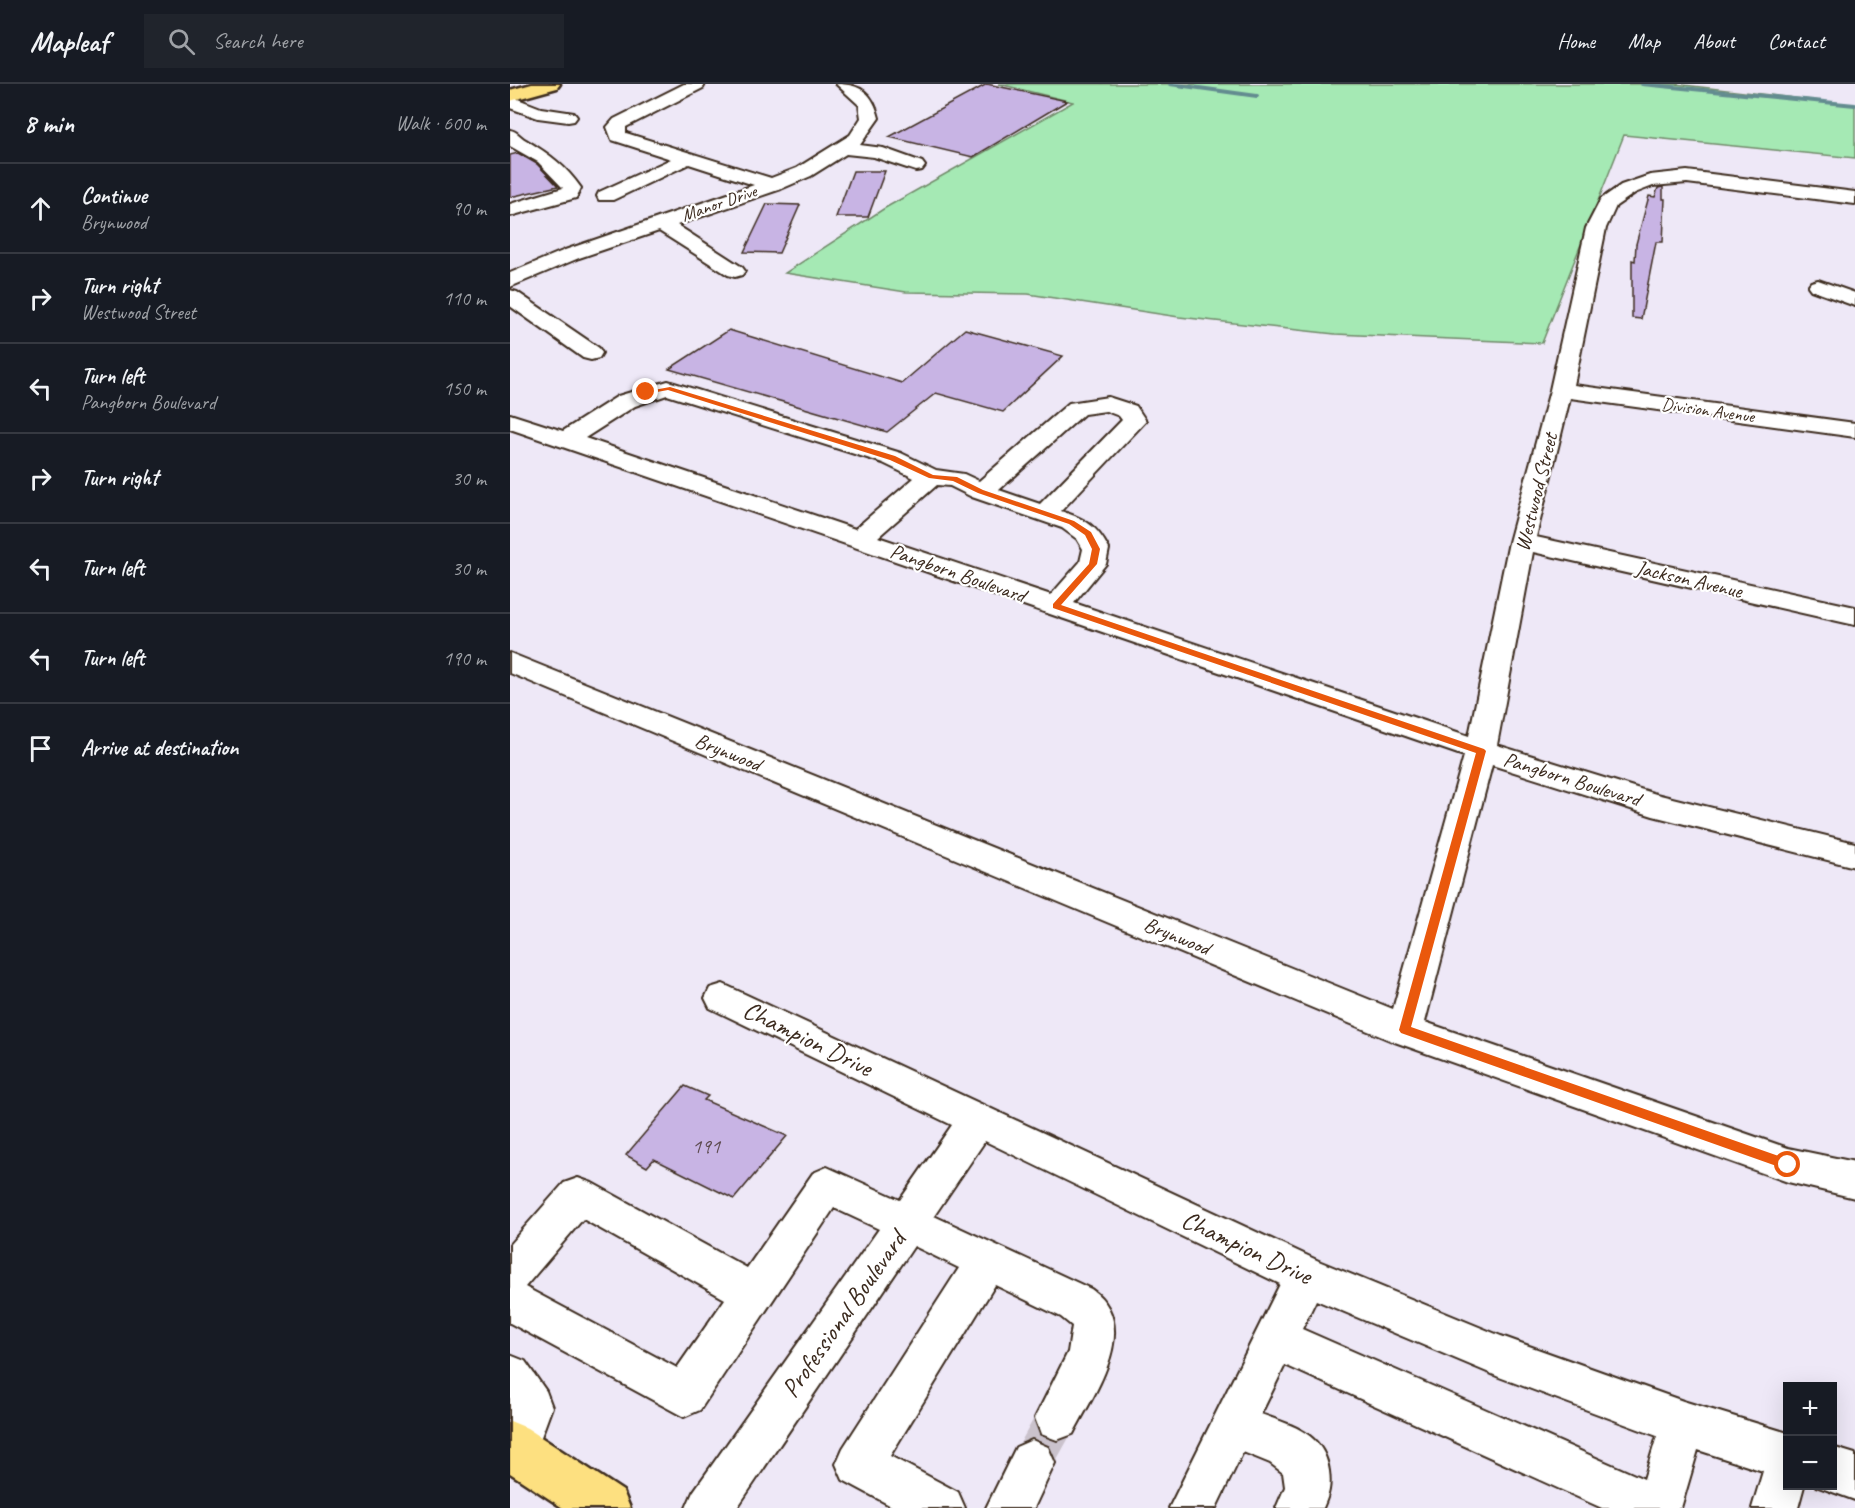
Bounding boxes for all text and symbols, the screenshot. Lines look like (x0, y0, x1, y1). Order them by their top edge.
search box (144, 14, 564, 68)
text: Mapleaf (30, 24, 108, 59)
icon: search (165, 25, 198, 58)
text: Search here (213, 27, 303, 55)
text: Home (1557, 28, 1595, 54)
text: Map (1628, 28, 1660, 54)
text: About (1693, 28, 1735, 54)
text: Contact (1768, 28, 1825, 54)
text: 8 min (24, 107, 74, 140)
text: Walk · 600 m (396, 111, 486, 136)
street label: Manor Drive (678, 180, 761, 226)
text: Continue (81, 182, 147, 210)
icon: ahead (24, 192, 57, 225)
text: 90 m (452, 196, 486, 221)
text: Brynwood (81, 210, 147, 235)
text: Turn right (81, 272, 158, 300)
icon: right (24, 282, 57, 315)
text: 110 m (443, 286, 486, 311)
text: Westwood Street (81, 300, 196, 325)
text: Turn left (81, 362, 145, 390)
icon: left (24, 372, 57, 405)
text: 150 m (443, 376, 486, 401)
route end (632, 378, 658, 404)
text: Pangborn Boulevard (81, 390, 216, 415)
street label: Division Avenue (1660, 393, 1757, 428)
street label: Westwood Street (1509, 428, 1564, 554)
icon: right (24, 462, 57, 495)
text: Turn right (81, 464, 158, 492)
text: 30 m (452, 466, 486, 491)
street label: Pangborn Boulevard (887, 538, 1032, 609)
icon: left (24, 552, 57, 585)
text: Turn left (81, 554, 145, 582)
street label: Jackson Avenue (1632, 554, 1746, 604)
text: 30 m (452, 556, 486, 581)
icon: left (24, 642, 57, 675)
text: Turn left (81, 644, 145, 672)
text: 190 m (443, 646, 486, 671)
street label: Brynwood (691, 727, 768, 778)
icon: arrive (24, 732, 57, 765)
text: Arrive at destination (81, 734, 238, 762)
street label: Pangborn Boulevard (1501, 746, 1646, 813)
street label: Brynwood (1140, 911, 1217, 962)
street label: Champion Drive (738, 993, 879, 1085)
house number: 191 (692, 1133, 722, 1159)
route start (1774, 1151, 1800, 1177)
street label: Champion Drive (1176, 1203, 1319, 1293)
street label: Professional Boulevard (774, 1222, 915, 1404)
map controls (1783, 1382, 1837, 1490)
button: + (1783, 1382, 1837, 1436)
button: − (1783, 1436, 1837, 1490)

